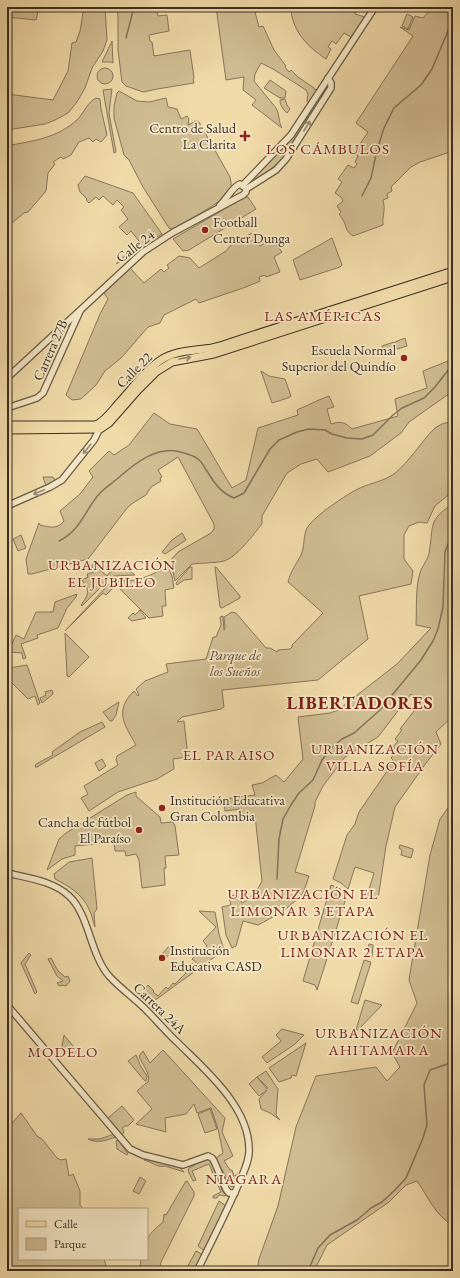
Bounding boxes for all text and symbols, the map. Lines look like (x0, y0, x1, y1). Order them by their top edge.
place label: Centro de Salud La Clarita (149, 119, 237, 153)
one-way arrow (303, 121, 311, 132)
marker: Centro de Salud La Clarita (239, 130, 251, 142)
district label: LOS CÁMBULOS (266, 139, 390, 158)
place label: Football Center Dunga (213, 213, 291, 247)
street label: Calle 24 (112, 225, 158, 266)
marker: Football Center Dunga (200, 225, 210, 235)
district label: LAS AMÉRICAS (264, 306, 382, 325)
street label: Carrera 27B (29, 317, 71, 383)
place label: Escuela Normal Superior del Quindío (282, 341, 397, 375)
street label: Calle 22 (112, 348, 156, 392)
marker: Escuela Normal Superior del Quindío (399, 353, 409, 363)
one-way arrow (178, 354, 191, 362)
one-way arrow (83, 443, 91, 454)
one-way arrow (33, 489, 45, 497)
district label: URBANIZACIÓN EL JUBILEO (48, 555, 176, 591)
park label: Parque de los Sueños (209, 646, 261, 680)
district label: LIBERTADORES (286, 691, 434, 714)
district label: URBANIZACIÓN VILLA SOFÍA (311, 739, 439, 775)
district label: EL PARAISO (183, 745, 275, 764)
place label: Institución Educativa Gran Colombia (170, 791, 285, 825)
marker: Institución Educativa Gran Colombia (157, 803, 167, 813)
place label: Cancha de fútbol El Paraíso (38, 813, 132, 847)
marker: Cancha de fútbol El Paraíso (134, 825, 144, 835)
district label: URBANIZACIÓN EL LIMONAR 3 ETAPA (227, 884, 379, 920)
district label: URBANIZACIÓN EL LIMONAR 2 ETAPA (277, 925, 429, 961)
place label: Institución Educativa CASD (170, 941, 262, 975)
marker: Institución Educativa CASD (157, 953, 167, 963)
street label: Carrera 24A (130, 978, 190, 1038)
district label: URBANIZACIÓN AHITAMARA (315, 1023, 443, 1059)
district label: MODELO (28, 1042, 98, 1061)
district label: NIAGARA (206, 1169, 282, 1188)
legend (18, 1208, 148, 1260)
text: Calle (54, 1216, 78, 1232)
text: Parque (54, 1236, 86, 1252)

